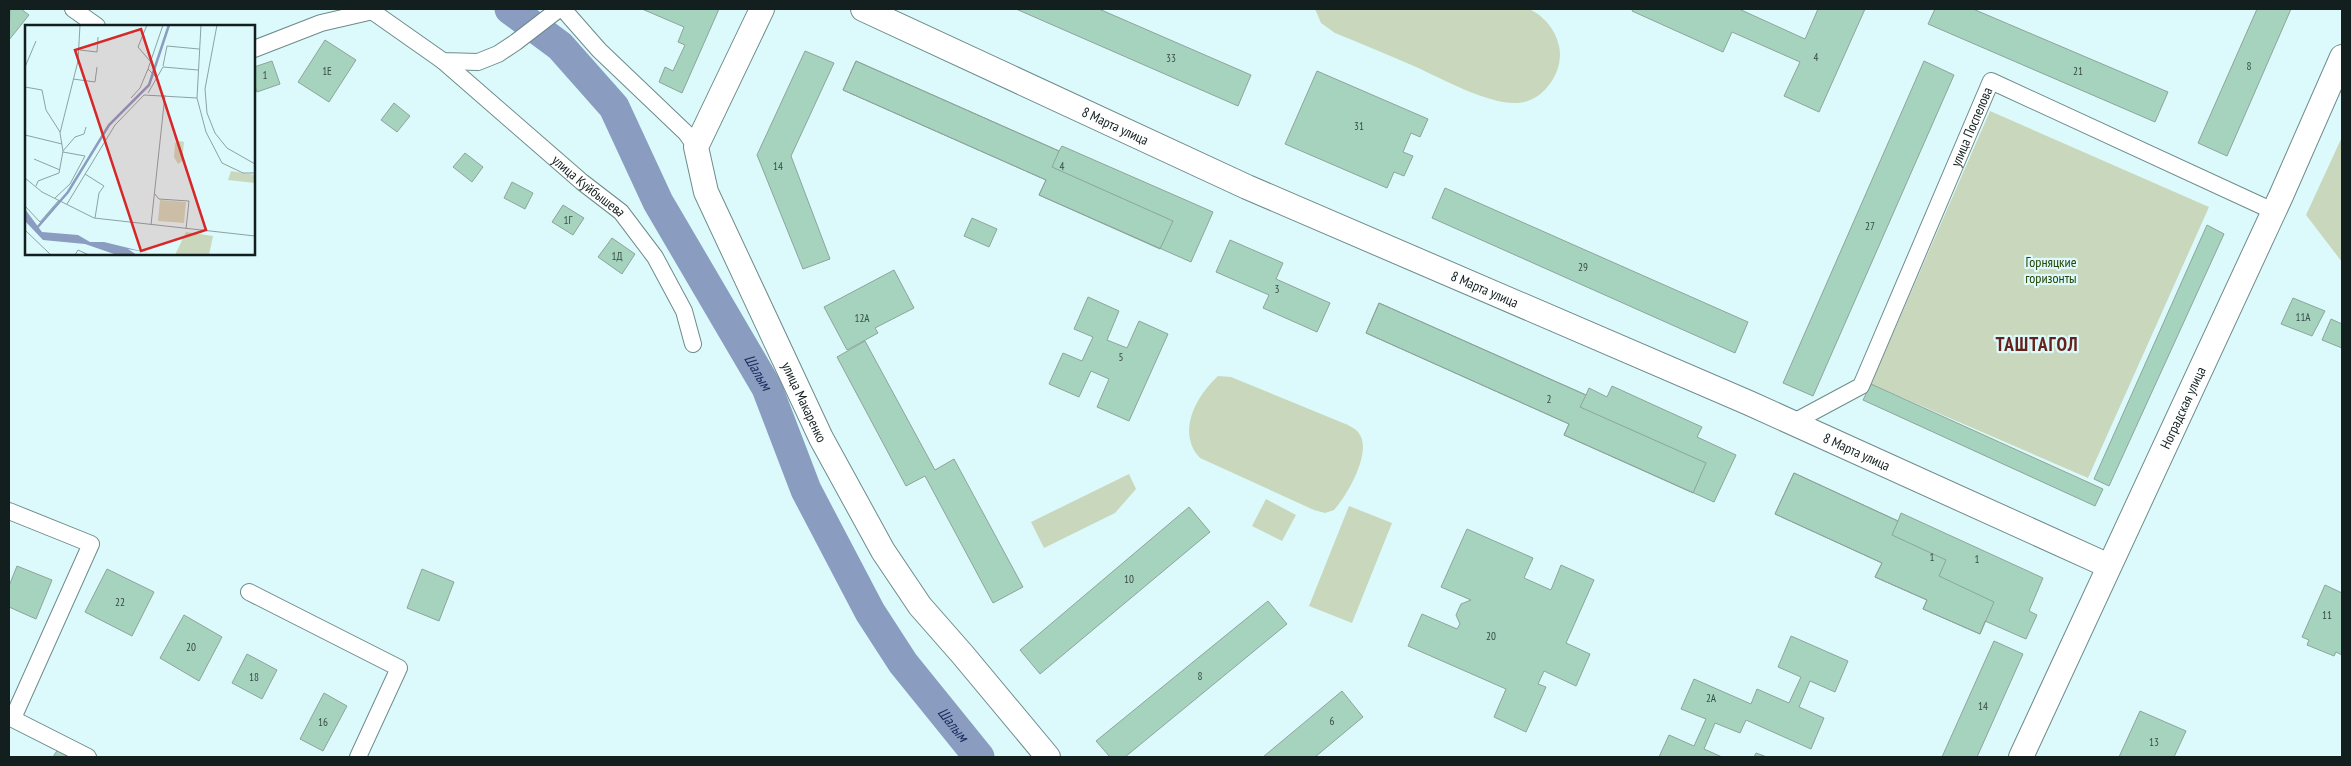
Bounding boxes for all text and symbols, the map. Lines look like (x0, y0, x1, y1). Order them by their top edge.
inset map (25, 25, 255, 255)
house number: 4 (1814, 50, 1819, 64)
house number: 33 (1166, 51, 1176, 65)
house number: 8 (2247, 59, 2252, 73)
house number: 1Е (322, 64, 332, 78)
house number: 21 (2073, 64, 2083, 78)
house number: 1 (263, 68, 268, 82)
street label: улица Поспелова (1947, 84, 1996, 169)
street label: 8 Марта улица (1079, 103, 1151, 149)
house number: 31 (1354, 119, 1364, 133)
street label: улица Куйбышева (548, 151, 630, 220)
house number: 14 (773, 159, 783, 173)
house number: 4 (1060, 159, 1065, 173)
house number: 1Г (564, 213, 574, 227)
house number: 27 (1865, 219, 1875, 233)
house number: 1Д (612, 249, 622, 263)
park label: Горняцкие горизонты (2025, 253, 2077, 287)
house number: 29 (1578, 260, 1588, 274)
street label: 8 Марта улица (1448, 267, 1521, 312)
house number: 3 (1275, 282, 1280, 296)
house number: 11А (2295, 310, 2311, 324)
house number: 12А (854, 311, 870, 325)
district label: ТАШТАГОЛ (1996, 332, 2078, 356)
house number: 5 (1119, 350, 1124, 364)
water label: Шалым (740, 351, 777, 395)
street label: улица Макаренко (778, 359, 831, 446)
street label: Ноградская улица (2156, 364, 2210, 452)
house number: 2 (1547, 392, 1552, 406)
street label: 8 Марта улица (1820, 429, 1893, 475)
house number: 1 (1930, 550, 1935, 564)
house number: 1 (1975, 552, 1980, 566)
house number: 10 (1124, 572, 1134, 586)
house number: 22 (115, 595, 125, 609)
house number: 11 (2322, 608, 2332, 622)
house number: 20 (1486, 629, 1496, 643)
house number: 20 (186, 640, 196, 654)
house number: 8 (1198, 669, 1203, 683)
house number: 18 (249, 670, 259, 684)
house number: 2А (1706, 691, 1717, 705)
house number: 14 (1978, 699, 1988, 713)
water label: Шалым (934, 703, 974, 746)
house number: 6 (1330, 714, 1335, 728)
house number: 16 (318, 715, 328, 729)
house number: 13 (2149, 735, 2159, 749)

